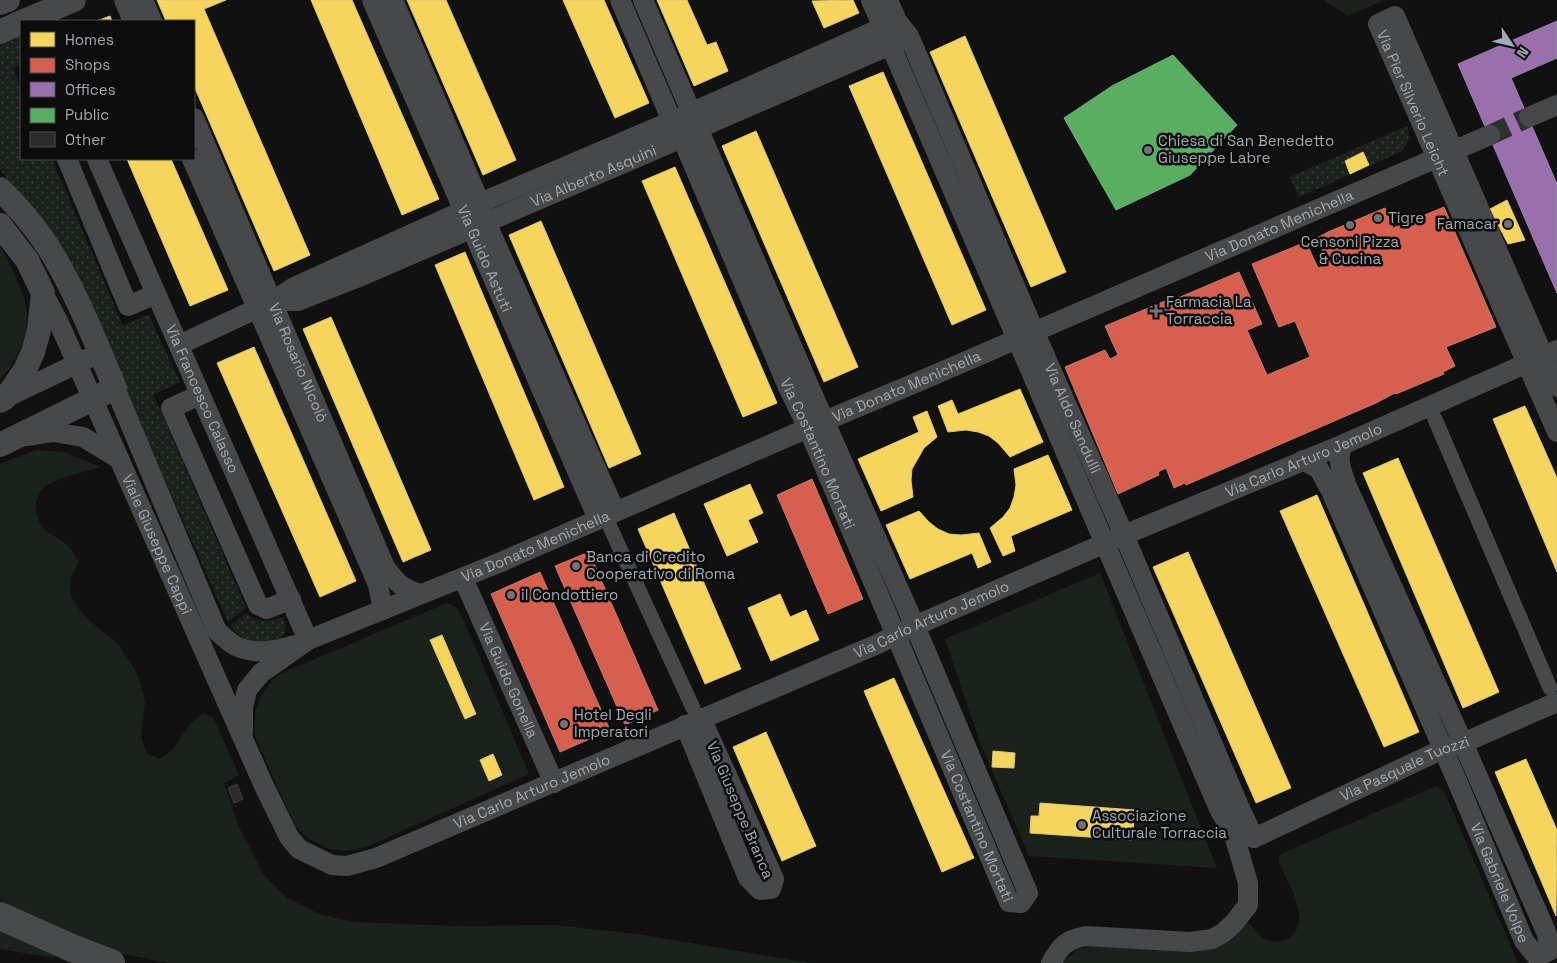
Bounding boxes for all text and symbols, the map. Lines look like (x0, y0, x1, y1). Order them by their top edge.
legend (20, 20, 195, 160)
north arrow (1487, 20, 1537, 70)
street label: Via Pier Silverio Leicht (1373, 27, 1454, 179)
text: Homes (65, 30, 114, 49)
text: N (1513, 43, 1533, 61)
text: Shops (65, 55, 110, 74)
text: Offices (65, 80, 116, 99)
text: Public (65, 105, 109, 124)
text: Other (65, 130, 106, 149)
place label: Chiesa di San Benedetto Giuseppe Labre (1158, 131, 1334, 167)
street label: Via Alberto Asquini (528, 140, 659, 211)
marker: Chiesa di San Benedetto Giuseppe Labre (1142, 144, 1154, 156)
street label: Via Donato Menichella (1202, 185, 1357, 266)
street label: Via Guido Astuti (453, 202, 517, 315)
place label: Tigre (1388, 208, 1424, 227)
marker: Tigre (1372, 212, 1384, 224)
place label: Famacar (1437, 214, 1498, 233)
marker: Famacar (1502, 218, 1514, 230)
marker: Censoni Pizza & Cucina (1344, 219, 1356, 231)
place label: Censoni Pizza & Cucina (1301, 232, 1400, 268)
place label: Farmacia La Torraccia (1166, 292, 1252, 328)
street label: Via Rosario Nicolò (265, 300, 332, 425)
marker: Farmacia La Torraccia (1150, 305, 1162, 317)
street label: Via Francesco Calasso (162, 321, 244, 476)
street label: Via Donato Menichella (829, 346, 984, 426)
street label: Via Aldo Sandulli (1040, 360, 1106, 476)
street label: Via Costantino Mortati (776, 375, 860, 532)
street label: Via Carlo Arturo Jemolo (1222, 418, 1385, 501)
street label: Viale Giuseppe Cappi (118, 471, 197, 617)
street label: Via Donato Menichella (458, 506, 613, 586)
place label: Banca di Credito Cooperativo di Roma (586, 547, 736, 583)
marker: Banca di Credito Cooperativo di Roma (570, 560, 582, 572)
street label: Via Carlo Arturo Jemolo (851, 576, 1012, 662)
place label: il Condottiero (521, 585, 618, 604)
marker: il Condottiero (505, 589, 517, 601)
street label: Via Guido Gonella (475, 619, 543, 741)
place label: Hotel Degli Imperatori (574, 705, 652, 741)
marker: Hotel Degli Imperatori (558, 718, 570, 730)
street label: Via Pasquale Tuozzi (1337, 731, 1472, 805)
street label: Via Giuseppe Branca (703, 738, 778, 882)
street label: Via Costantino Mortati (937, 747, 1018, 905)
street label: Via Carlo Arturo Jemolo (451, 749, 613, 833)
place label: Associazione Culturale Torraccia (1092, 806, 1227, 842)
marker: Associazione Culturale Torraccia (1076, 819, 1088, 831)
street label: Via Gabriele Volpe (1467, 820, 1534, 946)

